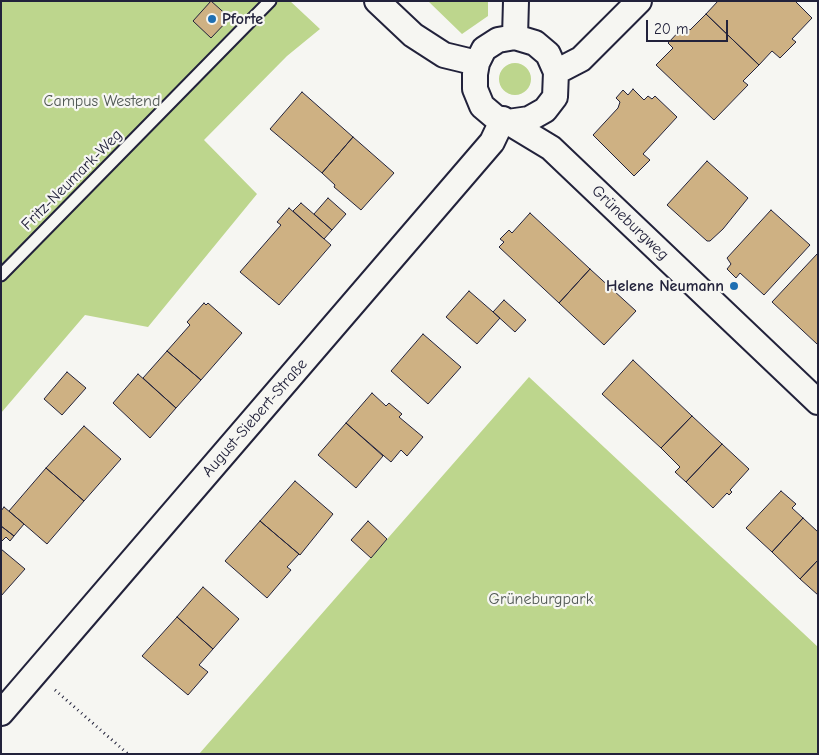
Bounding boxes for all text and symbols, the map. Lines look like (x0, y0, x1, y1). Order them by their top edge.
place label: Pforte (222, 9, 263, 29)
scale bar (649, 10, 732, 42)
marker: Pforte (206, 13, 218, 25)
text: 20 m (654, 20, 688, 38)
park label: Campus Westend (44, 91, 160, 111)
street label: Fritz-Neumark-Weg (18, 126, 126, 234)
street label: Grüneburgweg (587, 181, 673, 265)
place label: Helene Neumann (606, 276, 724, 296)
marker: Helene Neumann (728, 280, 740, 292)
street label: August-Siebert-Straße (198, 355, 312, 481)
park label: Grüneburgpark (489, 589, 593, 609)

